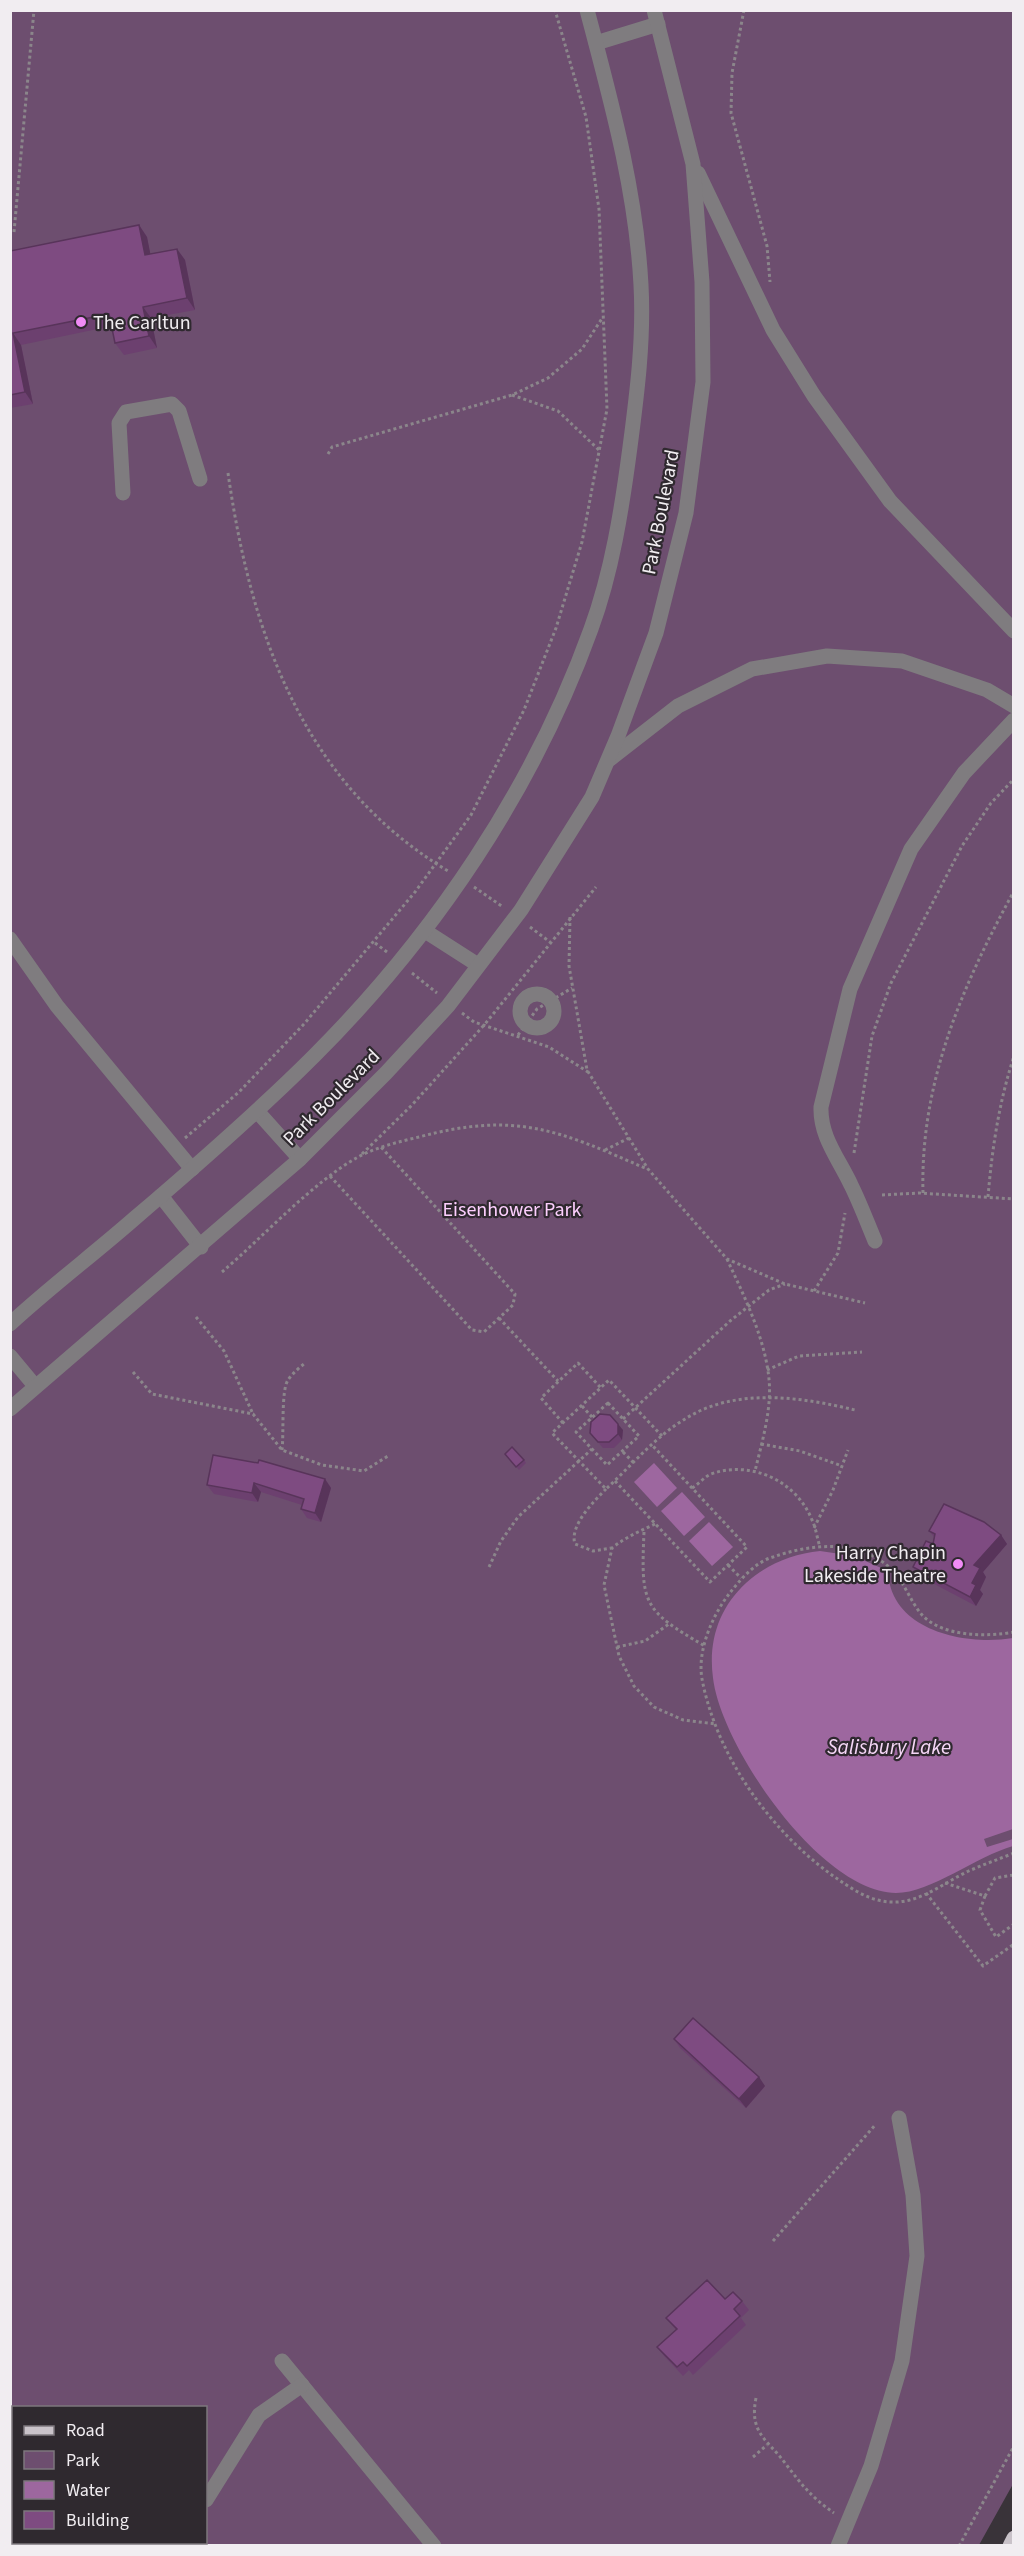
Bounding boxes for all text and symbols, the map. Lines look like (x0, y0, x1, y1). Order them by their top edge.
place label: The Carltun (93, 309, 191, 337)
marker: The Carltun (74, 315, 88, 329)
street label: Park Boulevard (635, 447, 687, 577)
street label: Park Boulevard (277, 1043, 386, 1152)
park label: Eisenhower Park (443, 1196, 582, 1224)
place label: Harry Chapin Lakeside Theatre (804, 1539, 946, 1590)
marker: Harry Chapin Lakeside Theatre (951, 1557, 965, 1571)
water label: Salisbury Lake (827, 1732, 951, 1762)
legend (12, 2406, 207, 2544)
text: Road (66, 2418, 105, 2443)
text: Park (66, 2448, 100, 2473)
text: Water (66, 2478, 110, 2503)
text: Building (66, 2508, 129, 2533)

